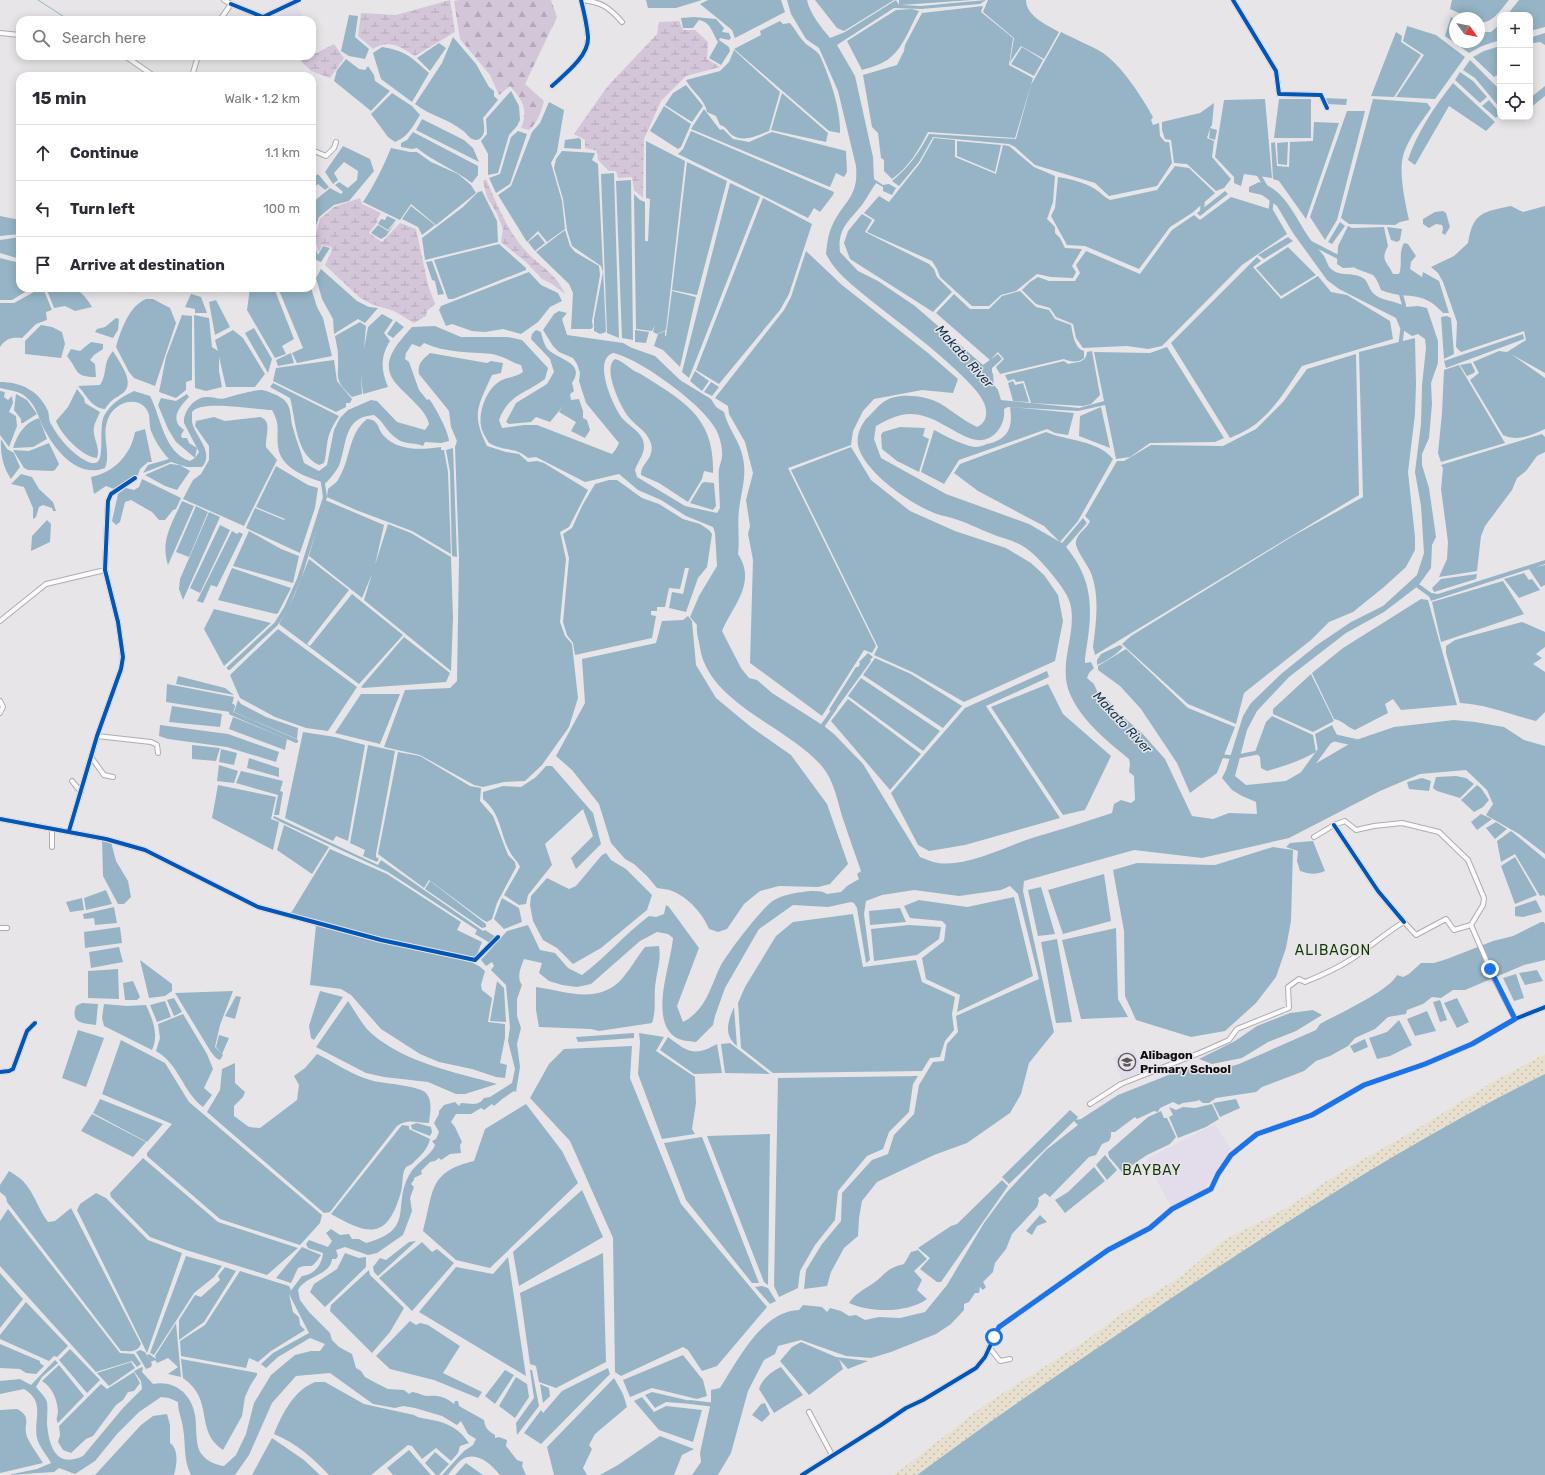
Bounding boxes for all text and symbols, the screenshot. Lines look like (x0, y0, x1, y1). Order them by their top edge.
north arrow (1449, 12, 1485, 48)
map controls (1497, 12, 1533, 120)
button: + (1497, 12, 1533, 48)
search box (16, 16, 316, 60)
icon: search (30, 27, 52, 49)
text: Search here (62, 29, 146, 47)
button: − (1497, 48, 1533, 84)
button: locate (1497, 84, 1533, 120)
text: 15 min (32, 88, 86, 108)
text: Walk · 1.2 km (224, 91, 300, 106)
icon: ahead (32, 142, 54, 164)
text: Continue (70, 144, 139, 162)
text: 1.1 km (265, 145, 300, 160)
icon: left (32, 198, 54, 220)
text: Turn left (70, 200, 135, 218)
text: 100 m (263, 201, 300, 216)
icon: arrive (32, 254, 54, 276)
text: Arrive at destination (70, 256, 225, 274)
water label: Makato River (933, 322, 997, 391)
water label: Makato River (1090, 688, 1156, 757)
district label: ALIBAGON (1295, 942, 1371, 959)
route end (1481, 960, 1499, 978)
place label: Alibagon Primary School (1140, 1048, 1231, 1076)
school or university icon: Alibagon Primary School (1117, 1052, 1137, 1072)
district label: BAYBAY (1122, 1162, 1182, 1179)
route start (985, 1328, 1003, 1346)

